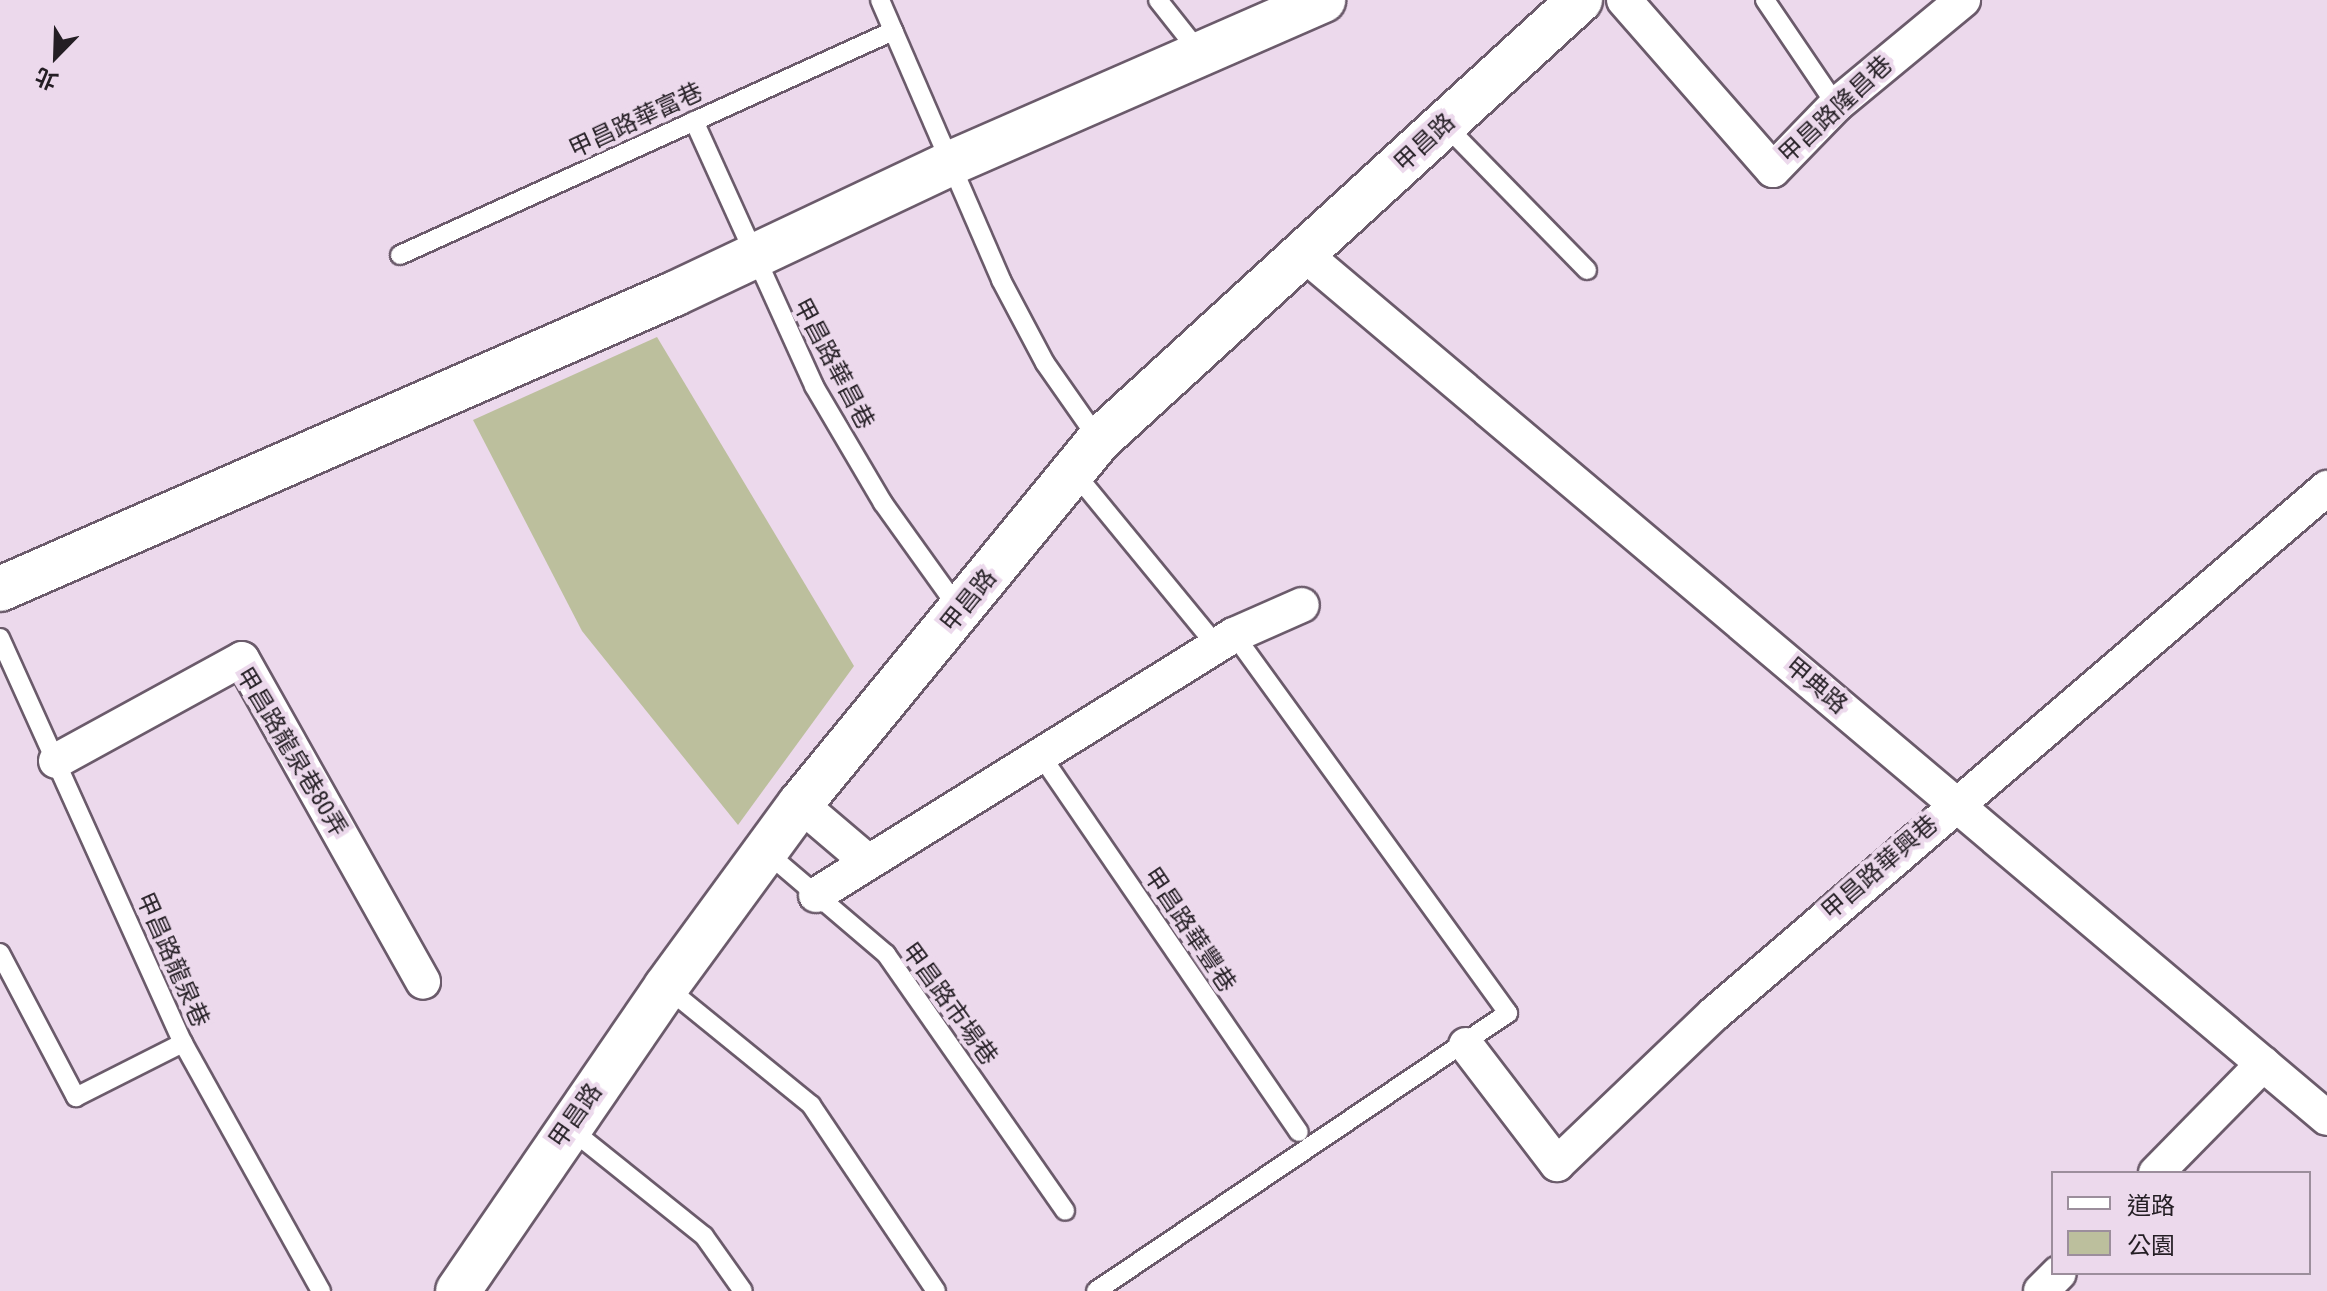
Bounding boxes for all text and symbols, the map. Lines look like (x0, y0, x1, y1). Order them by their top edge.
north arrow (16, 16, 96, 96)
street label: 甲昌路隆昌巷 (1774, 50, 1898, 170)
text: 北 (31, 63, 61, 94)
street label: 甲昌路華富巷 (565, 78, 707, 164)
street label: 甲昌路 (1389, 108, 1461, 178)
street label: 甲昌路華昌巷 (786, 294, 880, 434)
street label: 甲昌路 (935, 564, 1003, 638)
street label: 甲典路 (1779, 652, 1853, 720)
street label: 甲昌路龍泉巷80弄 (229, 662, 353, 842)
street label: 甲昌路華興巷 (1816, 810, 1944, 926)
street label: 甲昌路華豐巷 (1137, 862, 1241, 998)
street label: 甲昌路龍泉巷 (130, 888, 214, 1032)
street label: 甲昌路市場巷 (895, 937, 1003, 1071)
street label: 甲昌路 (544, 1078, 608, 1154)
legend (2051, 1171, 2311, 1275)
text: 道路 (2127, 1192, 2175, 1220)
text: 公園 (2127, 1232, 2175, 1260)

